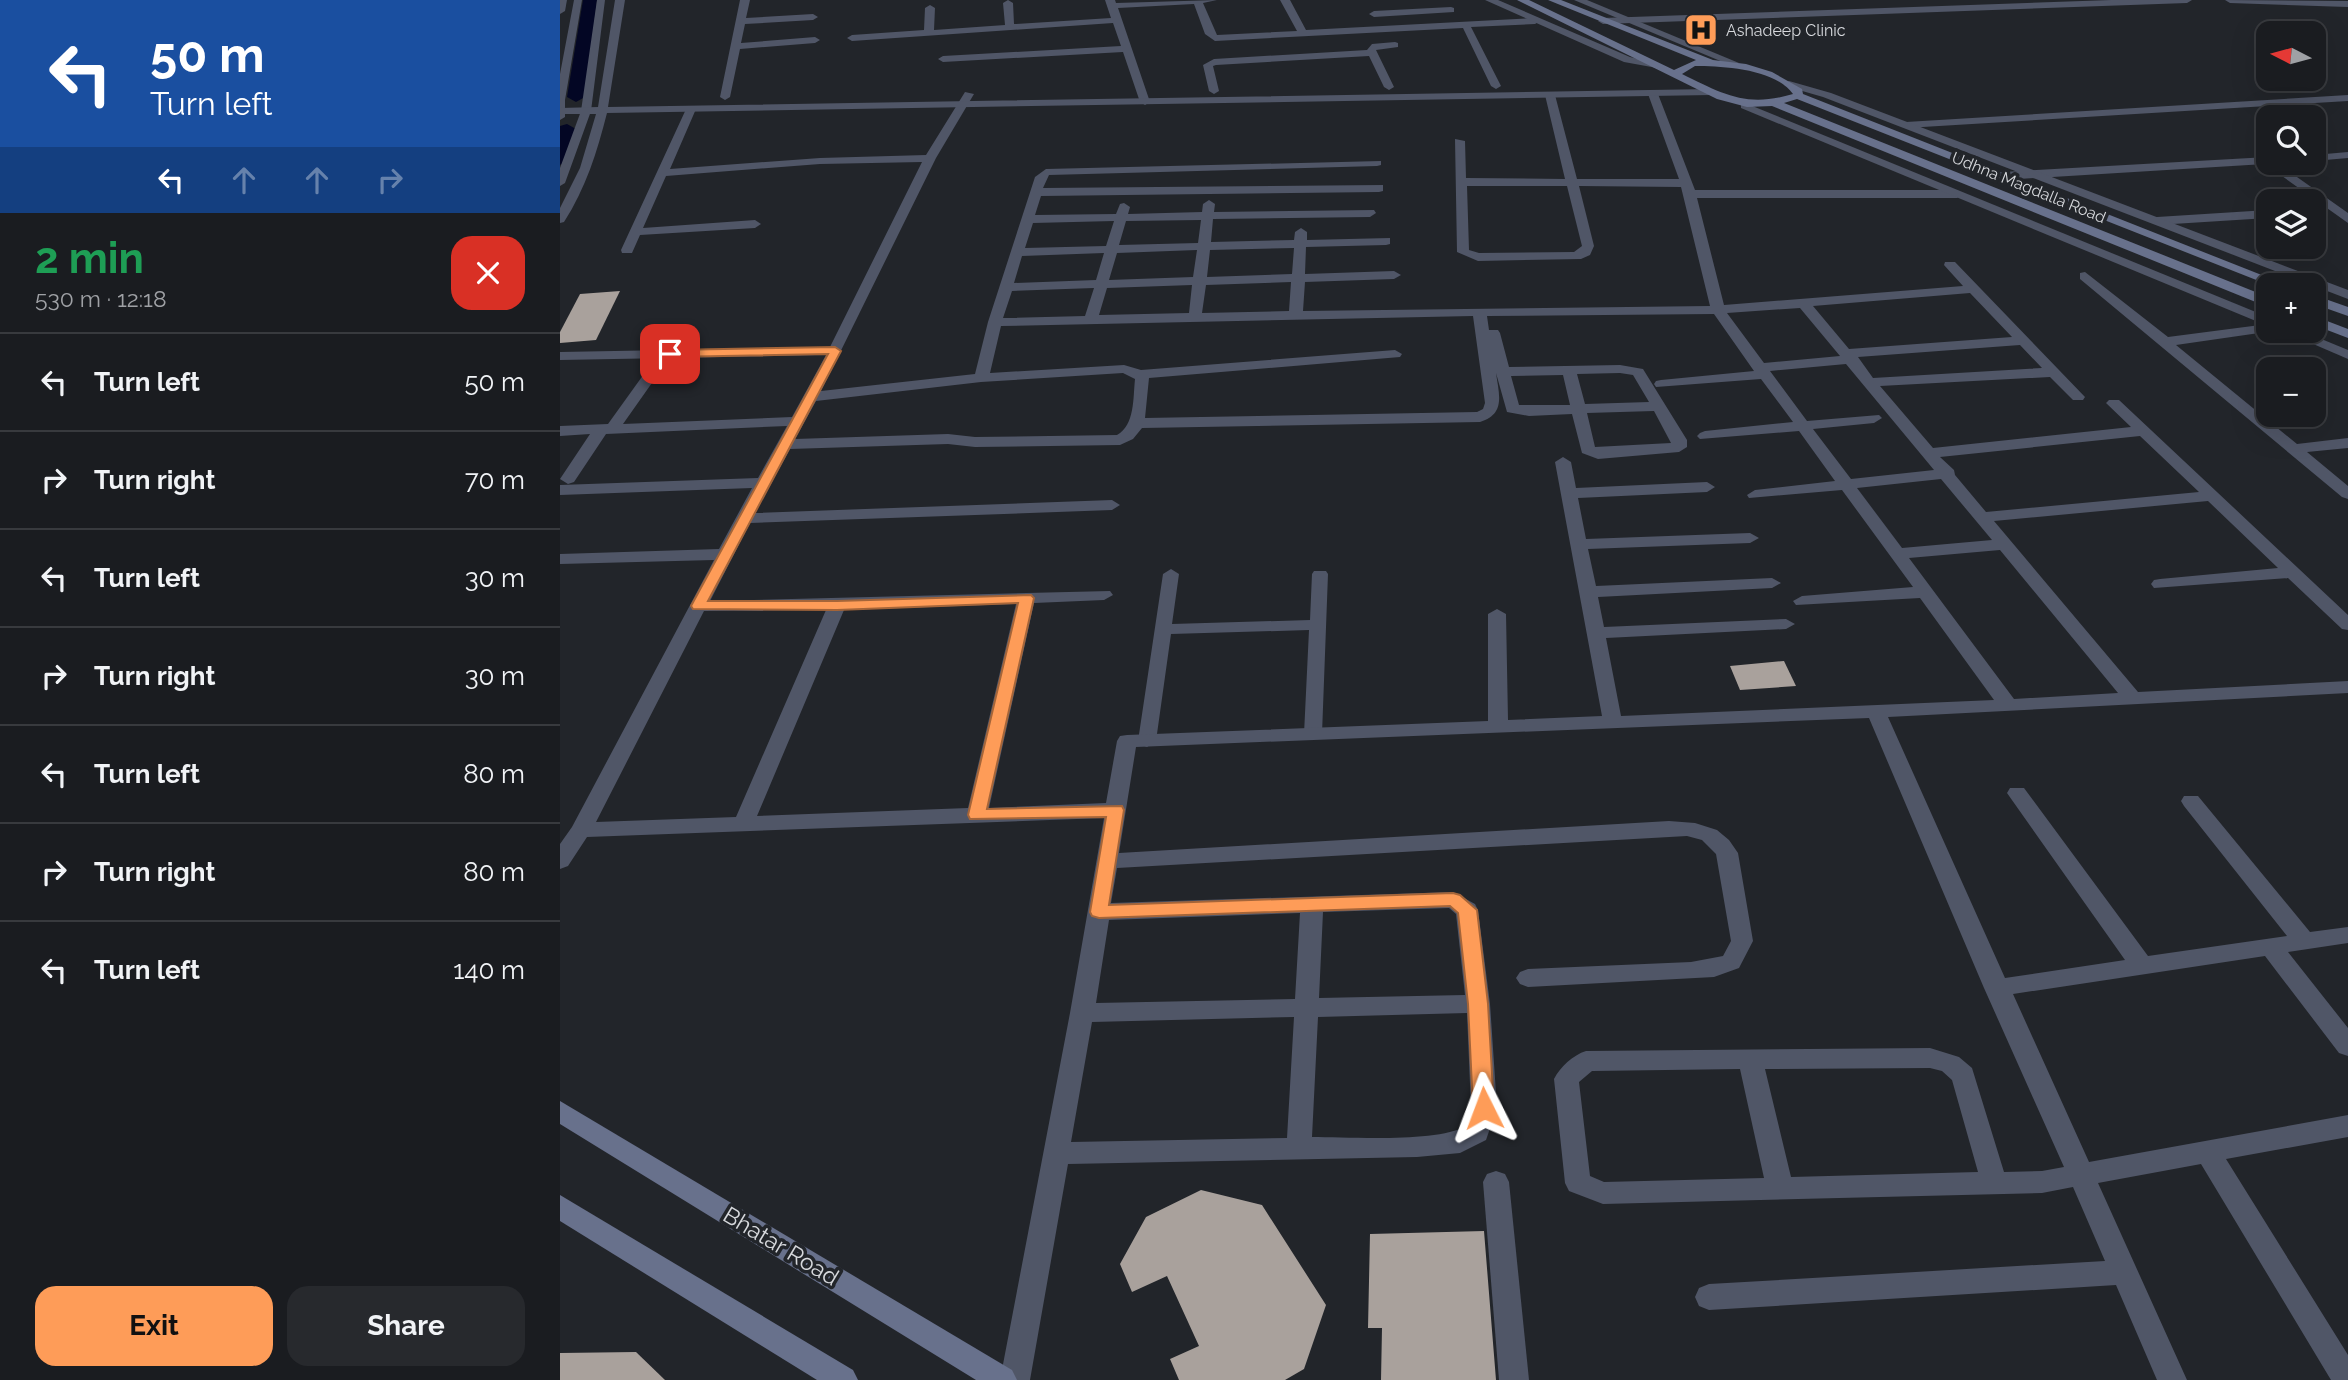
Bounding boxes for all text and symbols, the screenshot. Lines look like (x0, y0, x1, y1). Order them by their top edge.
hospital icon: Ashadeep Clinic (1682, 11, 1720, 49)
place label: Ashadeep Clinic (1726, 21, 1846, 40)
north arrow (2256, 21, 2326, 91)
map controls (2256, 21, 2326, 427)
text: 50 m (150, 26, 265, 83)
icon: left (35, 28, 126, 119)
text: Turn left (150, 85, 272, 122)
button: search (2256, 105, 2326, 175)
street label: Udhna Magdalla Road (1949, 148, 2109, 227)
icon: left (152, 161, 190, 199)
icon: ahead (225, 161, 263, 199)
icon: ahead (298, 161, 336, 199)
icon: right (371, 161, 409, 199)
button: layers (2256, 189, 2326, 259)
text: 2 min (35, 234, 144, 283)
button: close (451, 236, 525, 310)
button: + (2256, 273, 2326, 343)
text: 530 m · 12:18 (35, 285, 167, 312)
pin (640, 324, 700, 384)
icon: arrive (651, 335, 689, 373)
button: − (2256, 357, 2326, 427)
icon: left (35, 363, 73, 401)
text: Turn left (94, 367, 200, 397)
text: 50 m (464, 367, 525, 397)
icon: right (35, 461, 73, 499)
text: Turn right (94, 465, 215, 495)
text: 70 m (465, 465, 525, 495)
icon: left (35, 559, 73, 597)
text: Turn left (94, 563, 200, 593)
text: 30 m (465, 563, 525, 593)
icon: right (35, 657, 73, 695)
text: Turn right (94, 661, 215, 691)
text: 30 m (465, 661, 525, 691)
icon: left (35, 755, 73, 793)
text: Turn left (94, 759, 200, 789)
text: 80 m (463, 759, 525, 789)
icon: right (35, 853, 73, 891)
text: Turn right (94, 857, 215, 887)
text: 80 m (463, 857, 525, 887)
icon: left (35, 951, 73, 989)
text: Turn left (94, 955, 200, 985)
text: 140 m (453, 955, 525, 985)
position arrow (1447, 1071, 1521, 1145)
street label: Bhatar Road (719, 1201, 844, 1291)
button: Exit (35, 1286, 273, 1366)
button: Share (287, 1286, 525, 1366)

